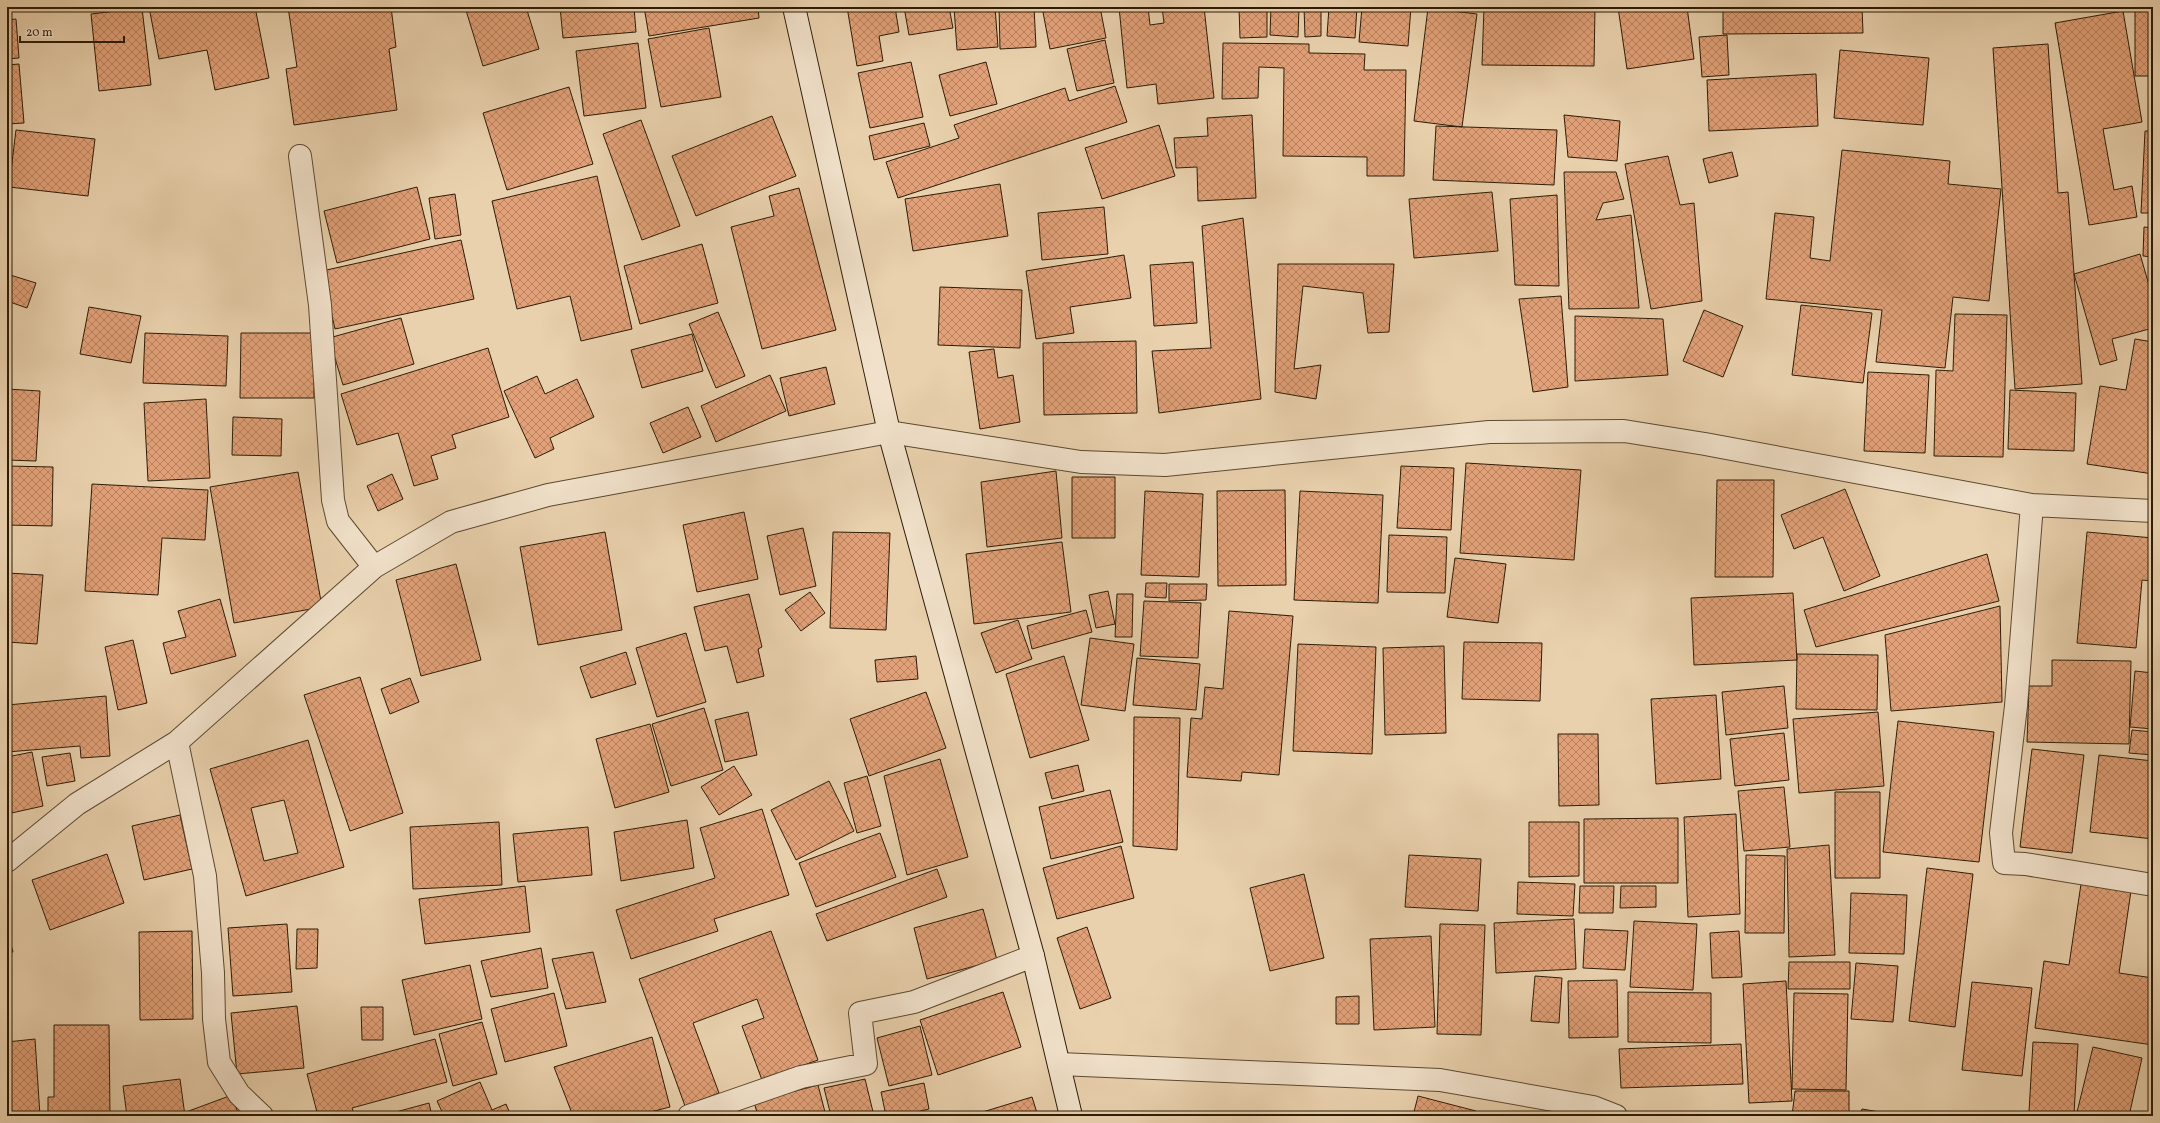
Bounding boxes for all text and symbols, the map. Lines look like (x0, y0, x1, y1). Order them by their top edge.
scale bar (20, 18, 124, 44)
text: 20 m (26, 25, 53, 41)

